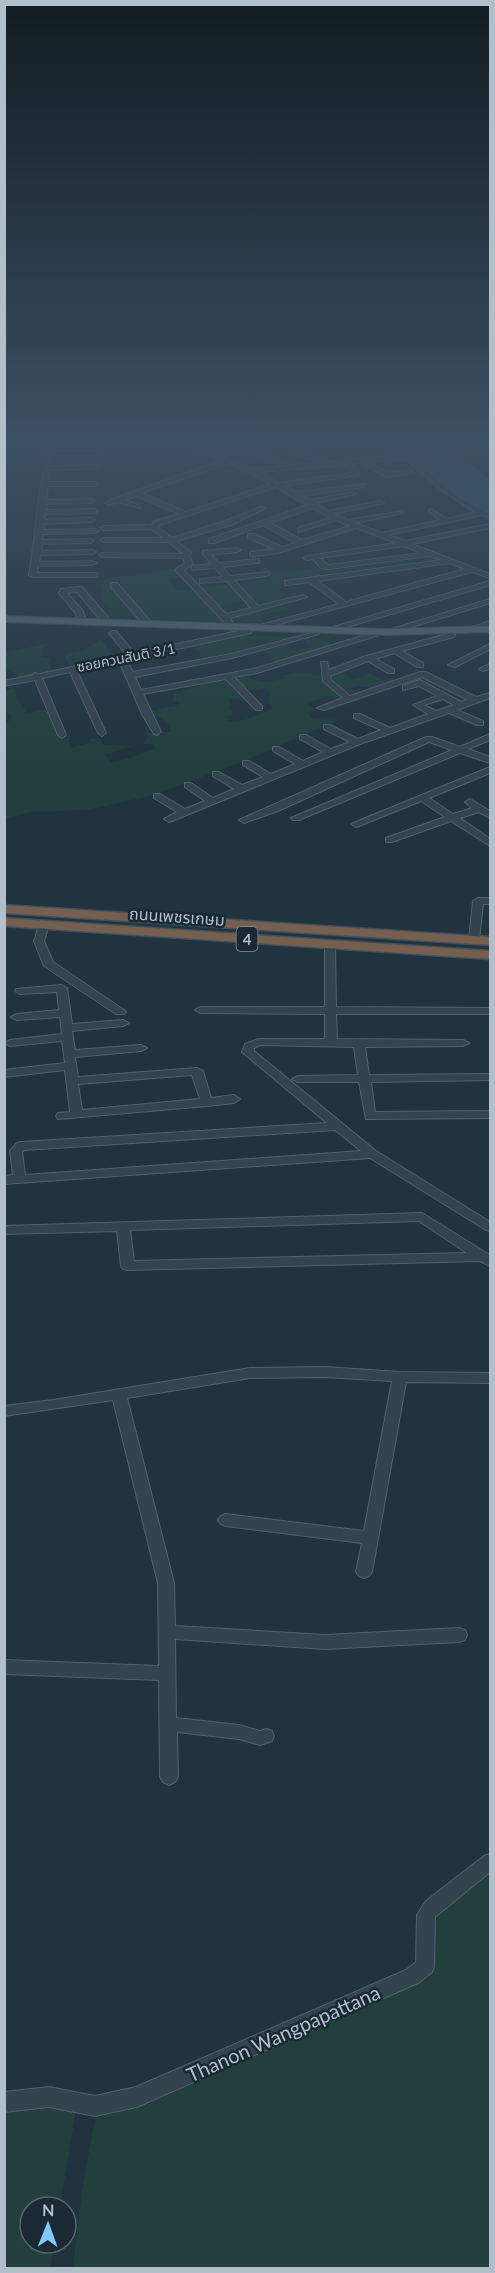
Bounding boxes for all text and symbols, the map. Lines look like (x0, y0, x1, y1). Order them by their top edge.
street label: ซอยควนสันติ 3/1 (75, 639, 177, 675)
street label: ถนนเพชรเกษม (129, 903, 225, 929)
road number: 4 (236, 927, 258, 951)
street label: Thanon Wangpapattana (183, 1979, 383, 2087)
north arrow (18, 2195, 78, 2255)
text: N (42, 2200, 55, 2219)

